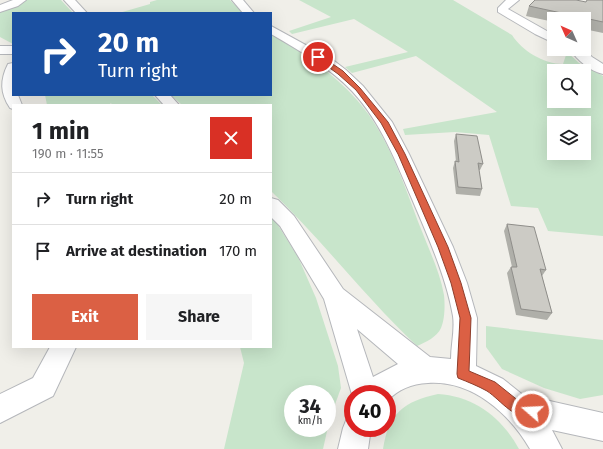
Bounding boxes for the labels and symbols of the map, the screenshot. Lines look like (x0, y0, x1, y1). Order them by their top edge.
north arrow (547, 12, 591, 56)
pin (301, 40, 335, 74)
speed limit sign: 40 (344, 385, 396, 437)
position arrow (511, 390, 553, 432)

